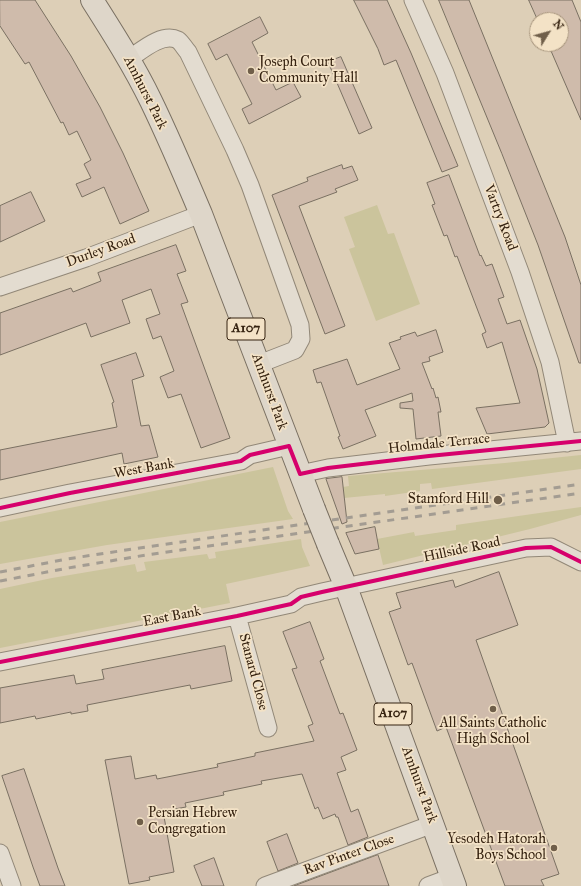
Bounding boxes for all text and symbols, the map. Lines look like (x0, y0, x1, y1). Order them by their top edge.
north arrow (529, 12, 569, 52)
text: N (550, 17, 566, 33)
street label: Amhurst Park (119, 54, 171, 132)
place label: Joseph Court Community Hall (259, 55, 358, 88)
marker: Joseph Court Community Hall (246, 66, 256, 76)
street label: Vartry Road (480, 183, 520, 253)
street label: Durley Road (64, 231, 138, 271)
road number: A107 (227, 318, 265, 340)
street label: Amhurst Park (247, 352, 291, 432)
street label: Holmdale Terrace (387, 430, 491, 458)
street label: West Bank (113, 455, 175, 483)
place label: Stamford Hill (408, 492, 489, 508)
marker: Stamford Hill (492, 494, 504, 506)
street label: Hillside Road (422, 534, 502, 566)
street label: East Bank (142, 603, 202, 631)
street label: Stanard Close (235, 632, 271, 712)
road number: A107 (374, 703, 412, 725)
marker: All Saints Catholic High School (488, 704, 498, 714)
place label: All Saints Catholic High School (439, 716, 547, 748)
street label: Amhurst Park (397, 745, 441, 825)
place label: Persian Hebrew Congregation (148, 806, 237, 838)
marker: Persian Hebrew Congregation (135, 817, 145, 827)
street label: Rav Pinter Close (301, 831, 397, 879)
place label: Yesodeh Hatorah Boys School (447, 832, 546, 864)
marker: Yesodeh Hatorah Boys School (549, 843, 559, 853)

